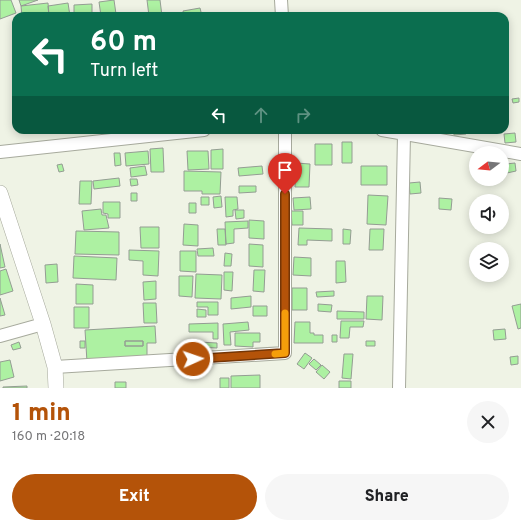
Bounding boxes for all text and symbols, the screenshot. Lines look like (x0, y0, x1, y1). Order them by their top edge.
text: 60 m (90, 25, 157, 61)
icon: left (24, 28, 76, 80)
text: Turn left (90, 60, 158, 83)
icon: left (208, 104, 230, 126)
icon: ahead (250, 104, 272, 126)
icon: right (292, 104, 314, 126)
north arrow (469, 146, 509, 186)
map controls (469, 146, 509, 282)
pin (268, 153, 302, 194)
icon: arrive (274, 159, 296, 181)
button: sound (469, 194, 509, 234)
button: layers (469, 242, 509, 282)
position arrow (172, 338, 214, 380)
text: 1 min (12, 399, 71, 429)
button: close (467, 401, 509, 443)
text: 160 m · 20:18 (12, 429, 85, 445)
button: Exit (12, 474, 257, 520)
button: Share (265, 474, 509, 520)

